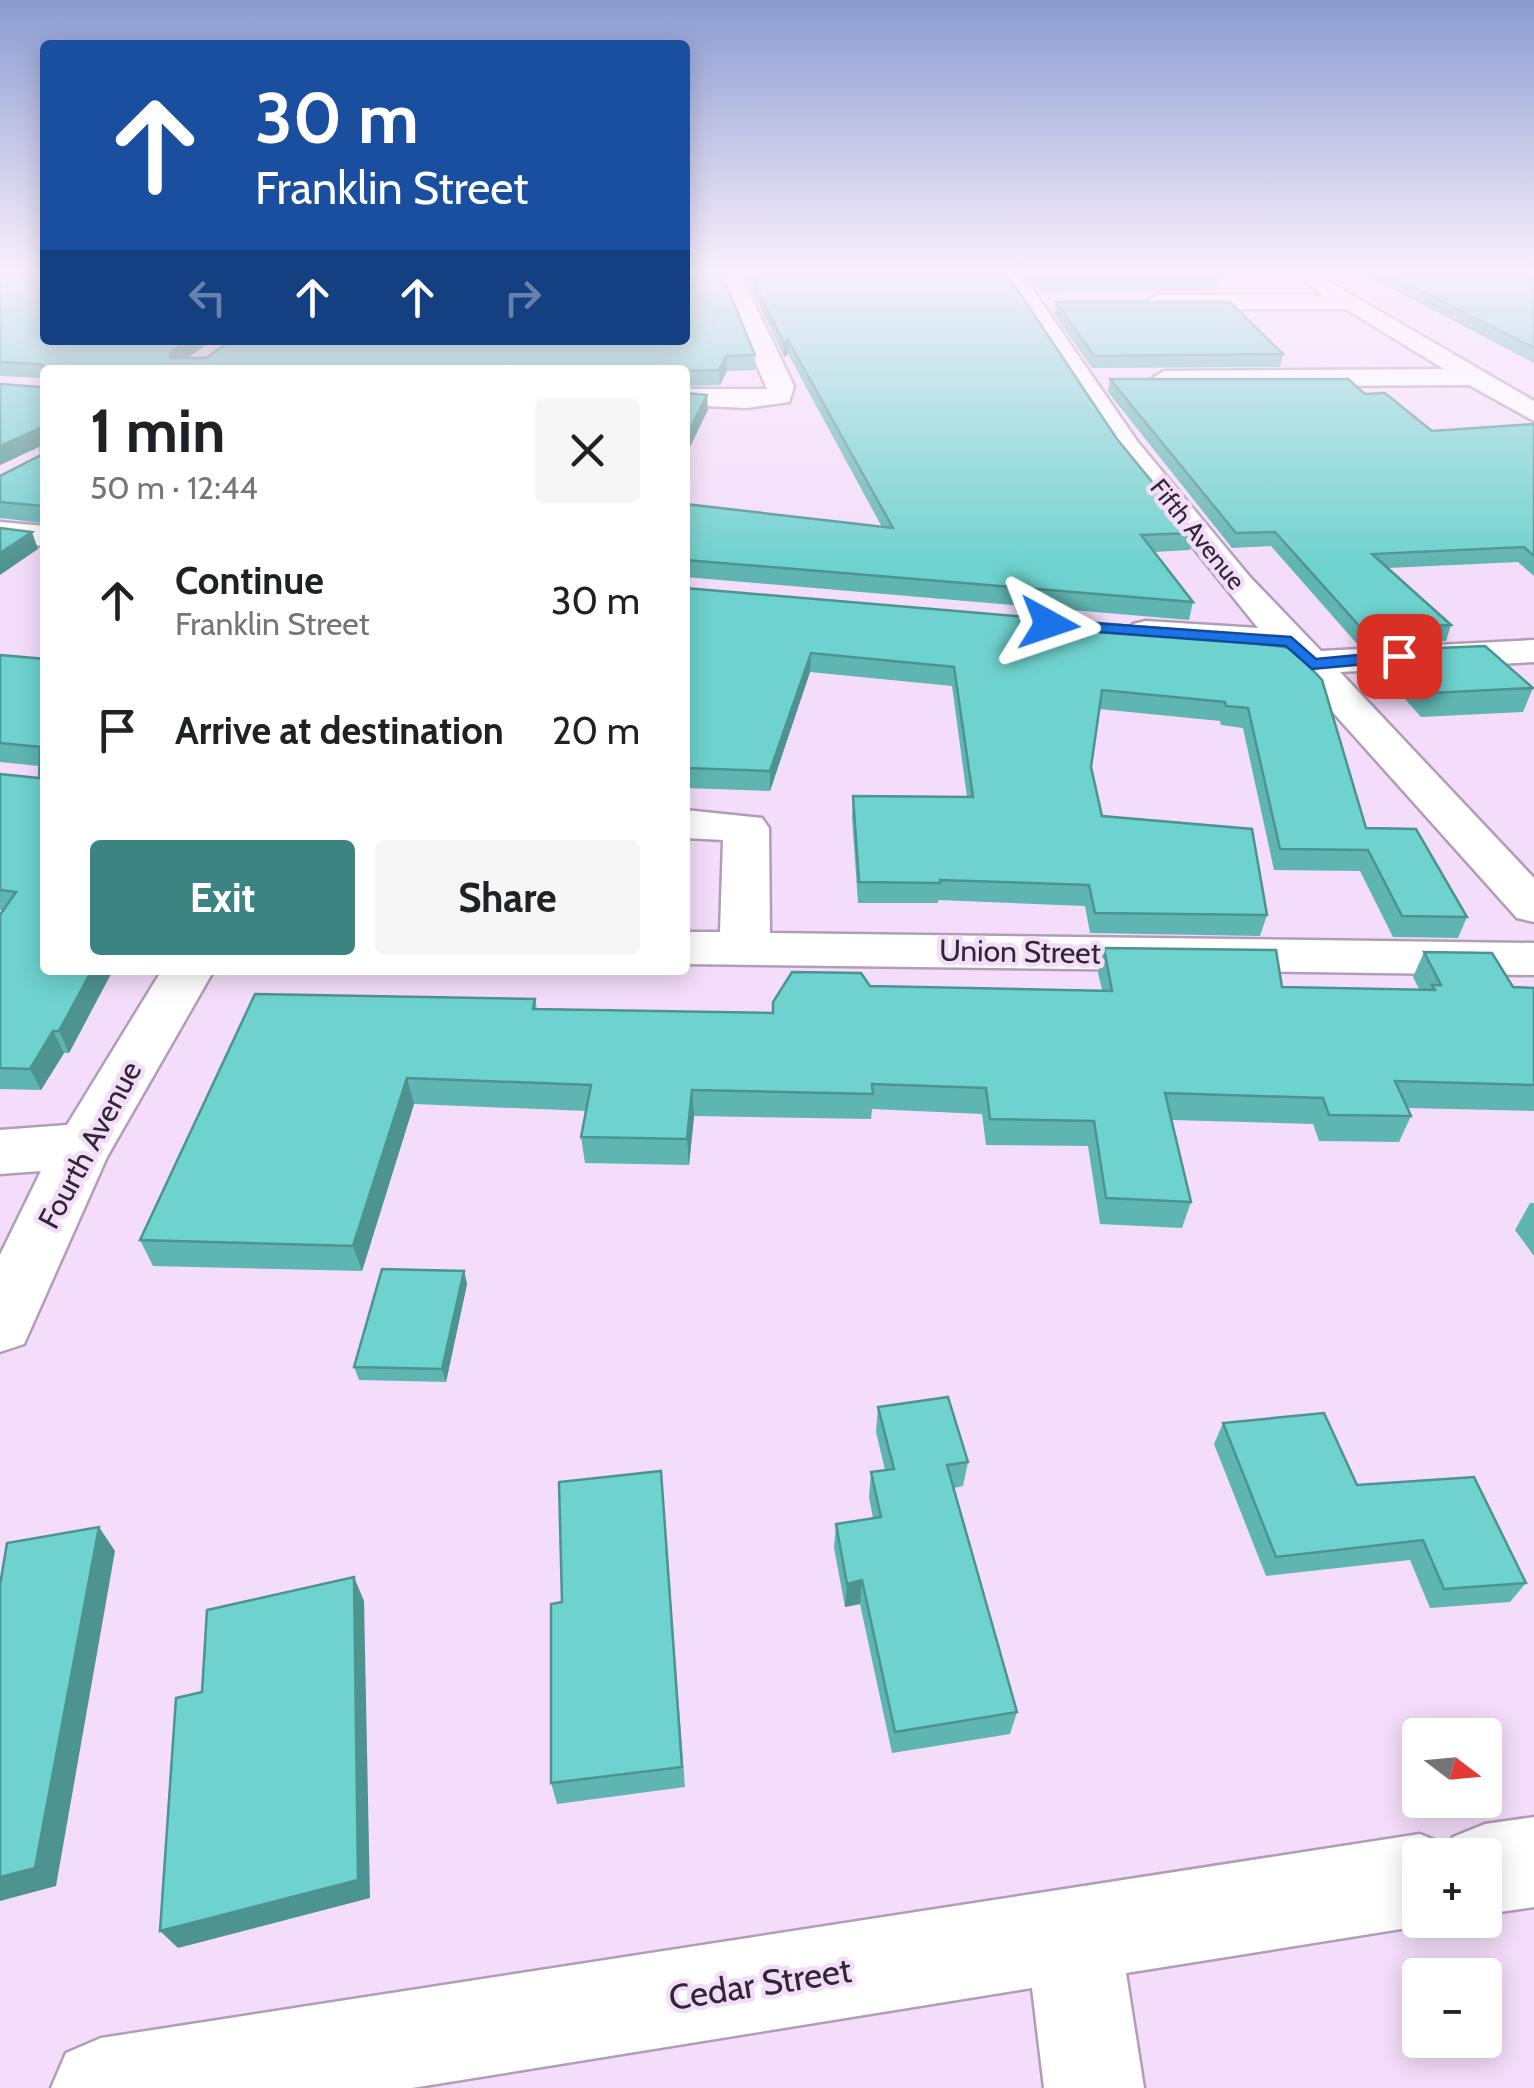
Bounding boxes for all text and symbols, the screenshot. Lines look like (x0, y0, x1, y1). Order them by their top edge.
text: 30 m (255, 75, 419, 161)
icon: ahead (90, 80, 220, 210)
text: Franklin Street (255, 161, 528, 215)
icon: left (180, 270, 235, 325)
icon: ahead (285, 270, 340, 325)
icon: ahead (390, 270, 445, 325)
icon: right (495, 270, 550, 325)
text: 1 min (90, 394, 225, 467)
button: close (535, 398, 640, 503)
text: 50 m · 12:44 (90, 468, 258, 507)
street label: Fifth Avenue (1144, 473, 1252, 595)
text: Continue (175, 557, 324, 604)
position arrow (997, 572, 1101, 676)
icon: ahead (90, 573, 145, 628)
text: 30 m (551, 577, 640, 624)
text: Franklin Street (175, 604, 369, 643)
pin (1357, 614, 1442, 699)
icon: arrive (1372, 629, 1427, 684)
icon: arrive (90, 703, 145, 758)
text: Arrive at destination (175, 707, 504, 754)
text: 20 m (552, 707, 640, 754)
button: Exit (90, 840, 355, 955)
button: Share (375, 840, 640, 955)
street label: Union Street (939, 932, 1101, 971)
street label: Fourth Avenue (30, 1055, 149, 1235)
north arrow (1402, 1718, 1502, 1818)
map controls (1402, 1718, 1502, 2058)
button: + (1402, 1838, 1502, 1938)
street label: Cedar Street (666, 1948, 854, 2019)
button: − (1402, 1958, 1502, 2058)

